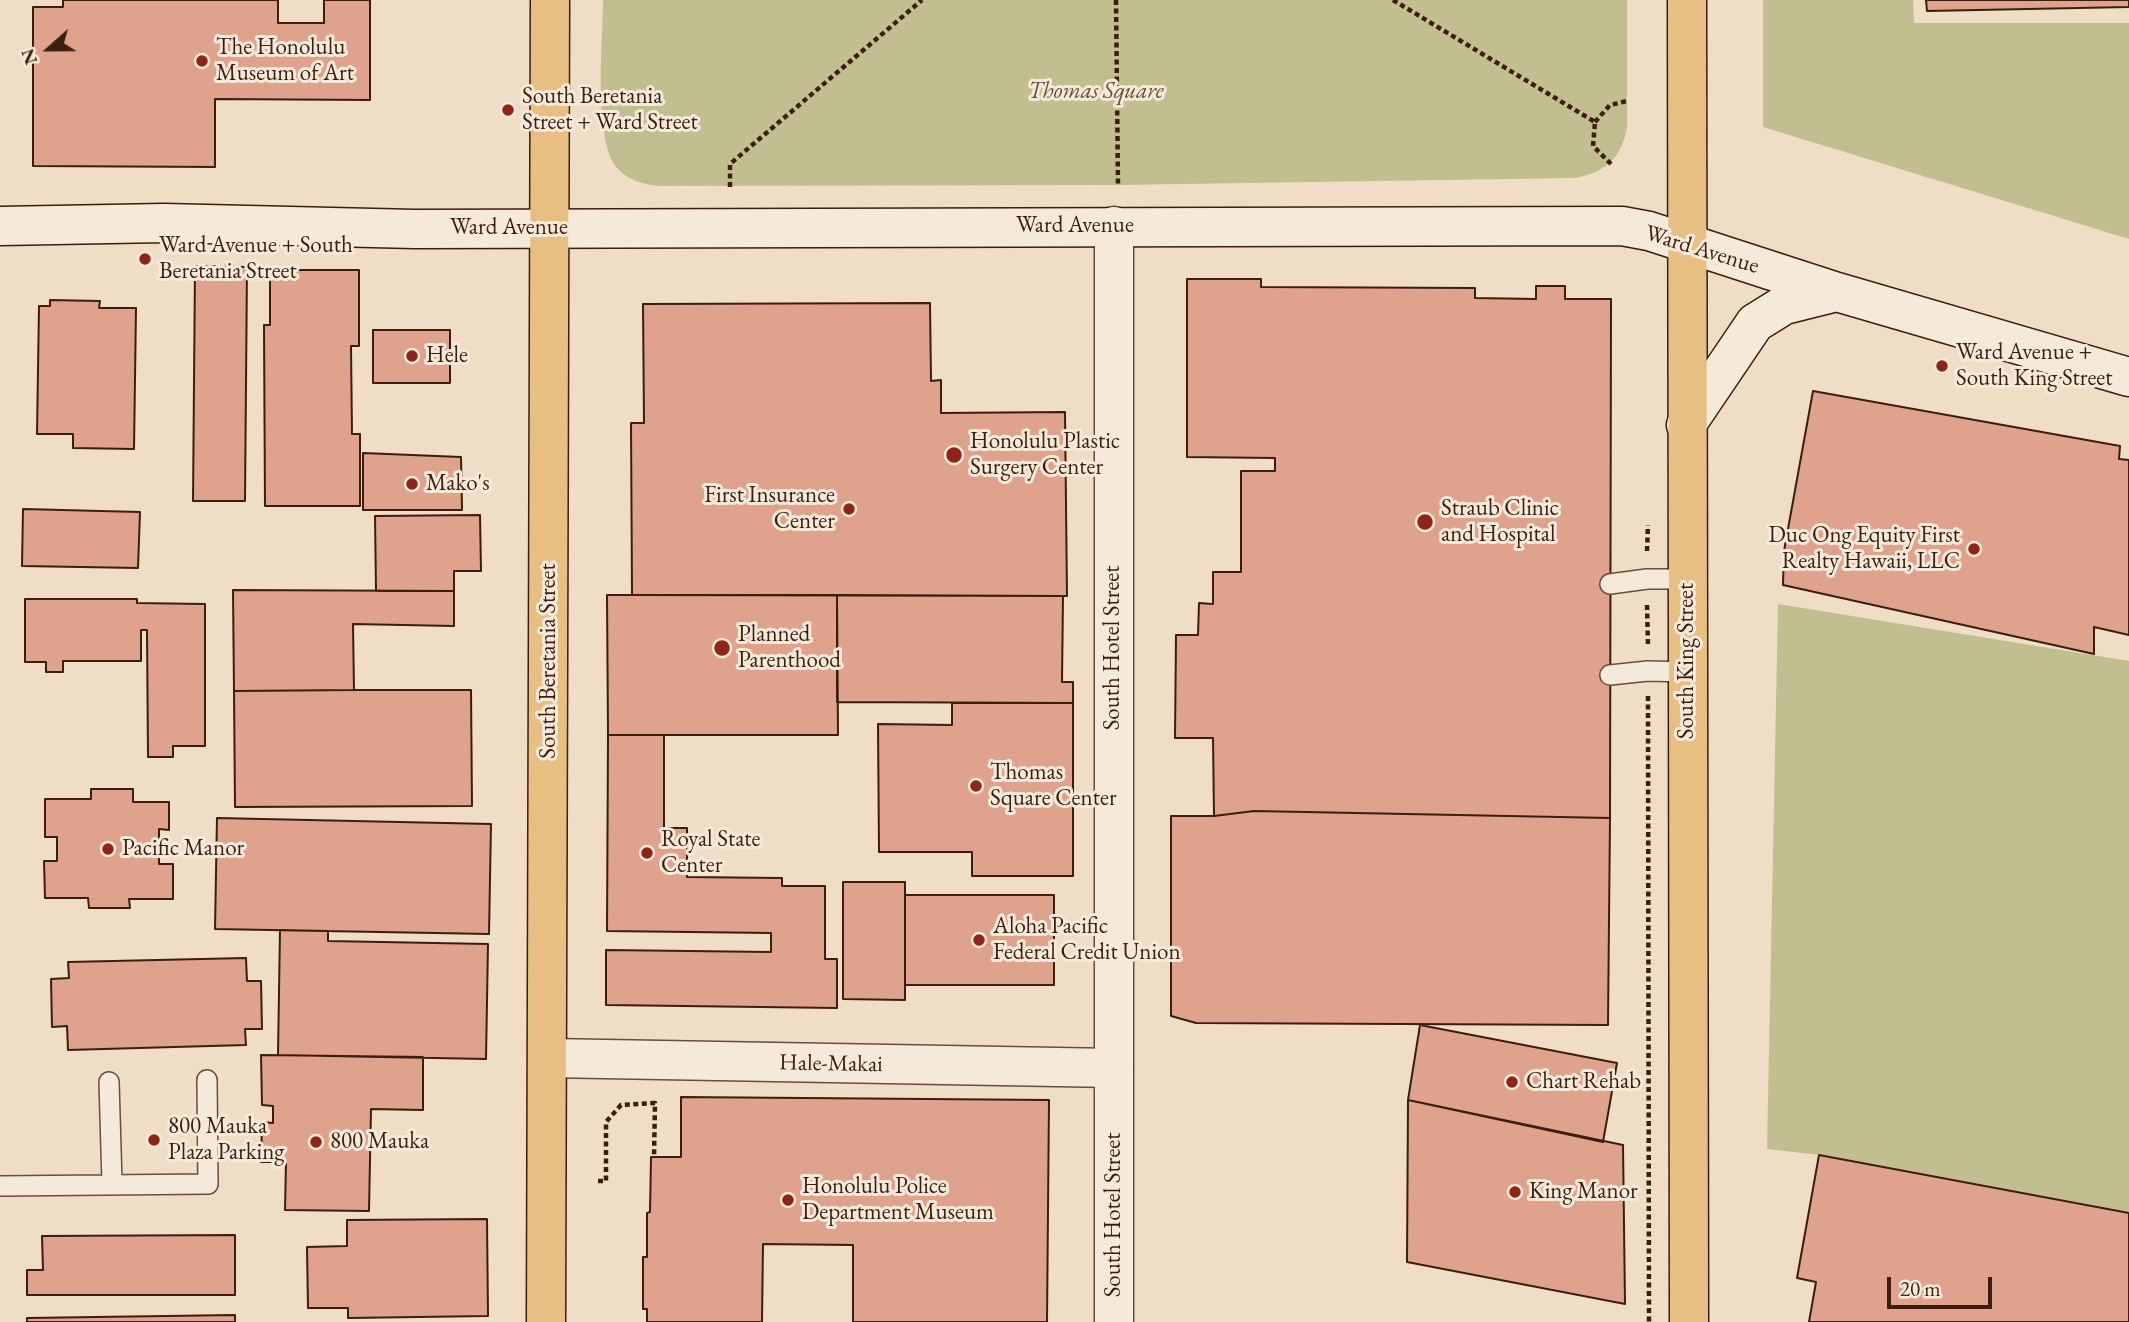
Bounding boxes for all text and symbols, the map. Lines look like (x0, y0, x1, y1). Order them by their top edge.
north arrow (14, 14, 84, 84)
place label: The Honolulu Museum of Art (216, 34, 354, 88)
text: N (15, 45, 43, 68)
marker: The Honolulu Museum of Art (194, 53, 210, 69)
park label: Thomas Square (1028, 78, 1164, 106)
place label: South Beretania Street + Ward Street (522, 83, 698, 137)
marker: South Beretania Street + Ward Street (500, 102, 516, 118)
street label: Ward Avenue (1016, 212, 1134, 240)
street label: Ward Avenue (450, 214, 568, 242)
street label: Ward Avenue (1642, 220, 1762, 280)
place label: Ward Avenue + South Beretania Street (159, 232, 353, 286)
marker: Ward Avenue + South Beretania Street (137, 251, 153, 267)
place label: Ward Avenue + South King Street (1956, 339, 2112, 393)
place label: Hele (426, 342, 468, 370)
marker: Hele (404, 348, 420, 364)
marker: Ward Avenue + South King Street (1934, 358, 1950, 374)
place label: Honolulu Plastic Surgery Center (970, 428, 1120, 482)
marker: Honolulu Plastic Surgery Center (944, 445, 964, 465)
place label: Mako's (426, 470, 490, 498)
marker: Mako's (404, 476, 420, 492)
place label: First Insurance Center (704, 482, 835, 536)
place label: Straub Clinic and Hospital (1441, 495, 1559, 549)
marker: First Insurance Center (841, 501, 857, 517)
marker: Straub Clinic and Hospital (1415, 512, 1435, 532)
place label: Duc Ong Equity First Realty Hawaii, LLC (1768, 522, 1960, 576)
marker: Duc Ong Equity First Realty Hawaii, LLC (1966, 541, 1982, 557)
street label: South Beretania Street (535, 563, 563, 759)
street label: South Hotel Street (1099, 566, 1127, 730)
street label: South King Street (1673, 583, 1701, 739)
place label: Planned Parenthood (738, 621, 841, 675)
marker: Planned Parenthood (712, 638, 732, 658)
place label: Thomas Square Center (990, 759, 1117, 813)
marker: Thomas Square Center (968, 778, 984, 794)
place label: Royal State Center (661, 826, 761, 880)
place label: Pacific Manor (122, 835, 244, 863)
marker: Pacific Manor (100, 841, 116, 857)
marker: Royal State Center (639, 845, 655, 861)
place label: Aloha Pacific Federal Credit Union (993, 913, 1181, 967)
marker: Aloha Pacific Federal Credit Union (971, 932, 987, 948)
street label: Hale-Makai (779, 1049, 883, 1079)
place label: Chart Rehab (1526, 1068, 1641, 1096)
marker: Chart Rehab (1504, 1074, 1520, 1090)
place label: 800 Mauka Plaza Parking (168, 1113, 284, 1167)
place label: 800 Mauka (330, 1128, 429, 1156)
marker: 800 Mauka Plaza Parking (146, 1132, 162, 1148)
street label: South Hotel Street (1100, 1133, 1128, 1297)
marker: 800 Mauka (308, 1134, 324, 1150)
place label: Honolulu Police Department Museum (802, 1173, 994, 1227)
place label: King Manor (1529, 1178, 1638, 1206)
marker: King Manor (1507, 1184, 1523, 1200)
marker: Honolulu Police Department Museum (780, 1192, 796, 1208)
scale bar (1891, 1262, 1996, 1306)
text: 20 m (1900, 1275, 1941, 1302)

